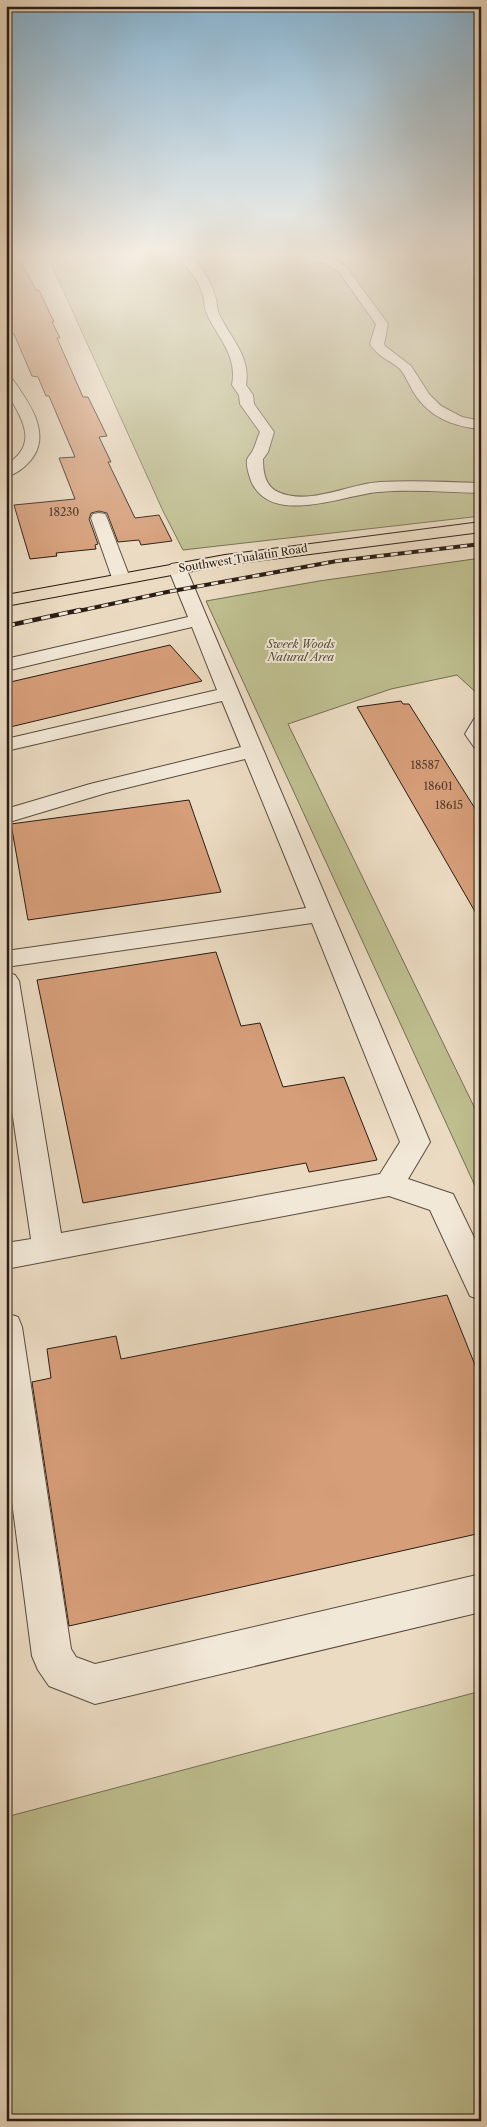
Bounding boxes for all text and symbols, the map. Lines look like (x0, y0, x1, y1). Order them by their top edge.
house number: 18230 (49, 505, 79, 519)
street label: Southwest Tualatin Road (177, 541, 309, 575)
park label: Sweek Woods Natural Area (266, 637, 335, 664)
house number: 18587 (410, 758, 440, 772)
house number: 18601 (423, 779, 453, 793)
house number: 18615 (435, 798, 463, 812)

